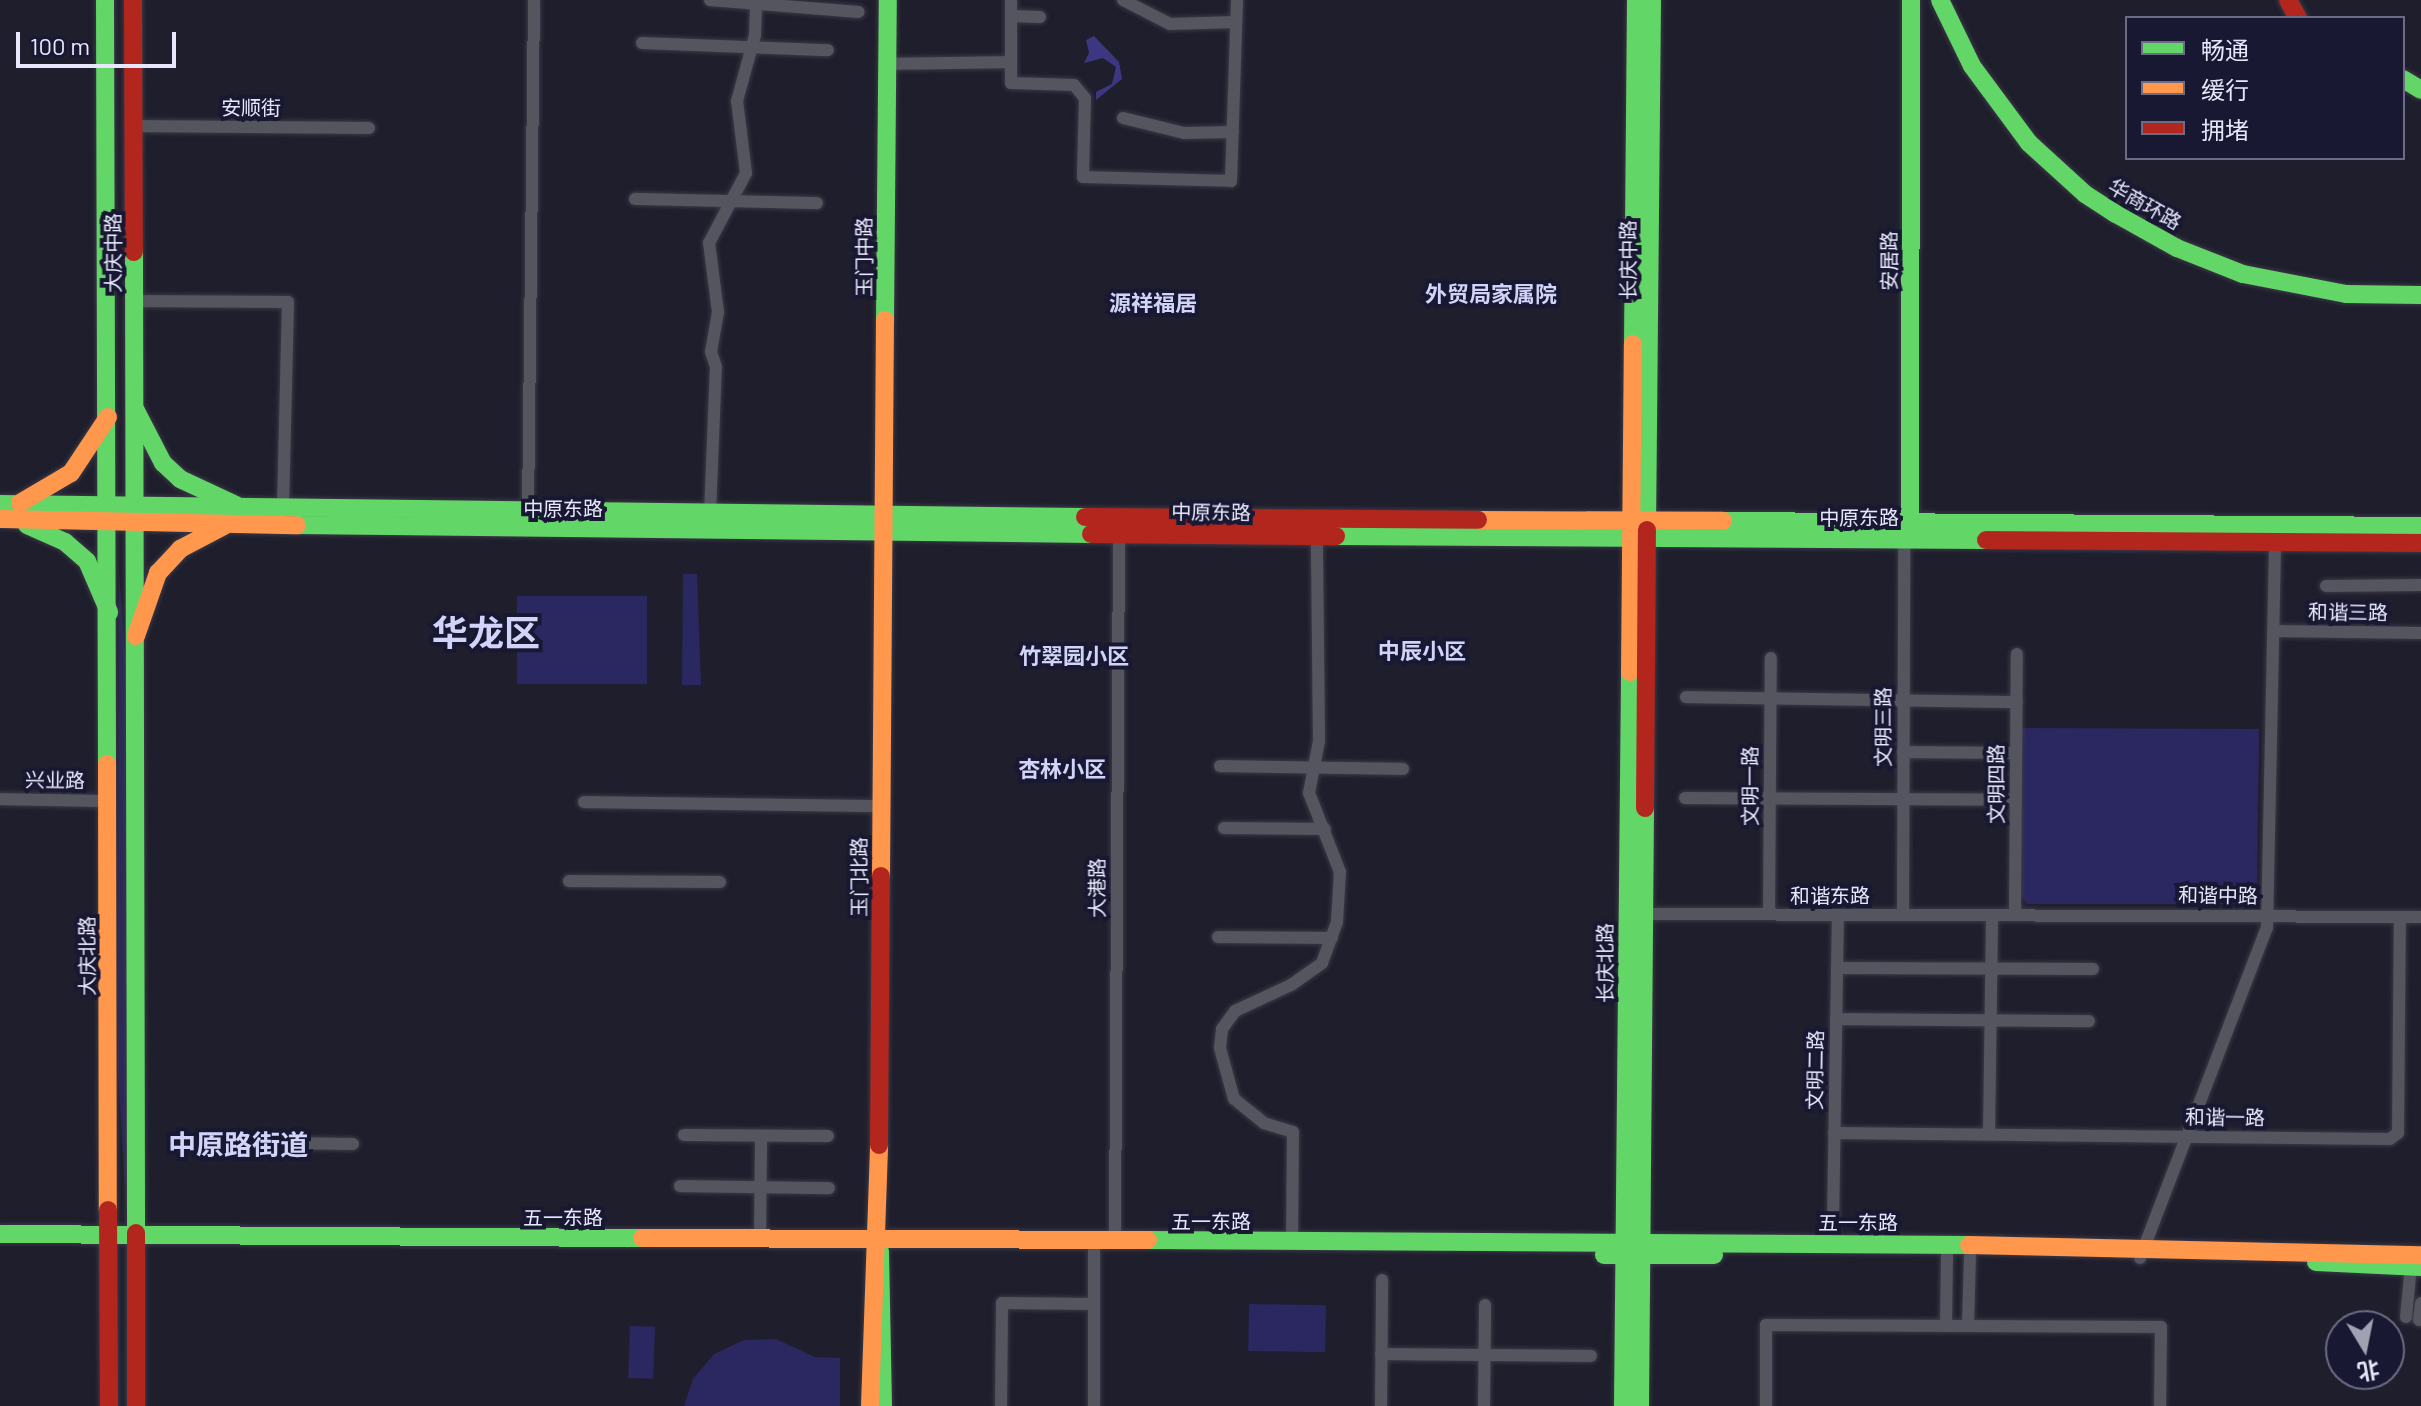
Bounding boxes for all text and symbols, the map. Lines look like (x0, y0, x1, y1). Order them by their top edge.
scale bar (20, 16, 180, 66)
legend (2125, 16, 2405, 160)
text: 100 m (30, 31, 90, 60)
text: 畅通 (2201, 35, 2249, 64)
text: 缓行 (2201, 75, 2249, 104)
street label: 安顺街 (221, 95, 281, 119)
text: 拥堵 (2201, 115, 2249, 144)
street label: 华商环路 (2104, 174, 2186, 234)
street label: 大庆中路 (101, 213, 125, 293)
street label: 玉门中路 (852, 217, 876, 297)
street label: 长庆中路 (1616, 220, 1640, 300)
street label: 安居路 (1877, 231, 1901, 291)
district label: 外贸局家属院 (1425, 281, 1557, 307)
district label: 源祥福居 (1109, 290, 1197, 316)
street label: 中原东路 (523, 496, 603, 520)
street label: 中原东路 (1171, 499, 1251, 525)
street label: 中原东路 (1819, 505, 1899, 529)
street label: 和谐三路 (2308, 599, 2388, 625)
district label: 华龙区 (432, 610, 540, 654)
district label: 中辰小区 (1378, 638, 1466, 664)
district label: 竹翠园小区 (1019, 643, 1129, 669)
street label: 文明三路 (1871, 687, 1895, 767)
street label: 文明四路 (1984, 744, 2008, 824)
street label: 文明一路 (1738, 746, 1762, 826)
district label: 杏林小区 (1018, 756, 1106, 782)
street label: 兴业路 (25, 767, 85, 793)
street label: 玉门北路 (847, 837, 871, 917)
street label: 大港路 (1085, 858, 1109, 918)
street label: 和谐中路 (2178, 882, 2258, 908)
street label: 和谐东路 (1790, 883, 1870, 907)
street label: 大庆北路 (75, 916, 99, 996)
street label: 长庆北路 (1593, 923, 1617, 1003)
street label: 文明二路 (1802, 1030, 1828, 1110)
street label: 和谐一路 (2185, 1104, 2265, 1130)
district label: 中原路街道 (168, 1127, 308, 1161)
street label: 五一东路 (523, 1205, 603, 1229)
street label: 五一东路 (1171, 1209, 1251, 1233)
street label: 五一东路 (1818, 1210, 1898, 1234)
north arrow (2325, 1310, 2405, 1390)
text: 北 (2356, 1357, 2382, 1386)

